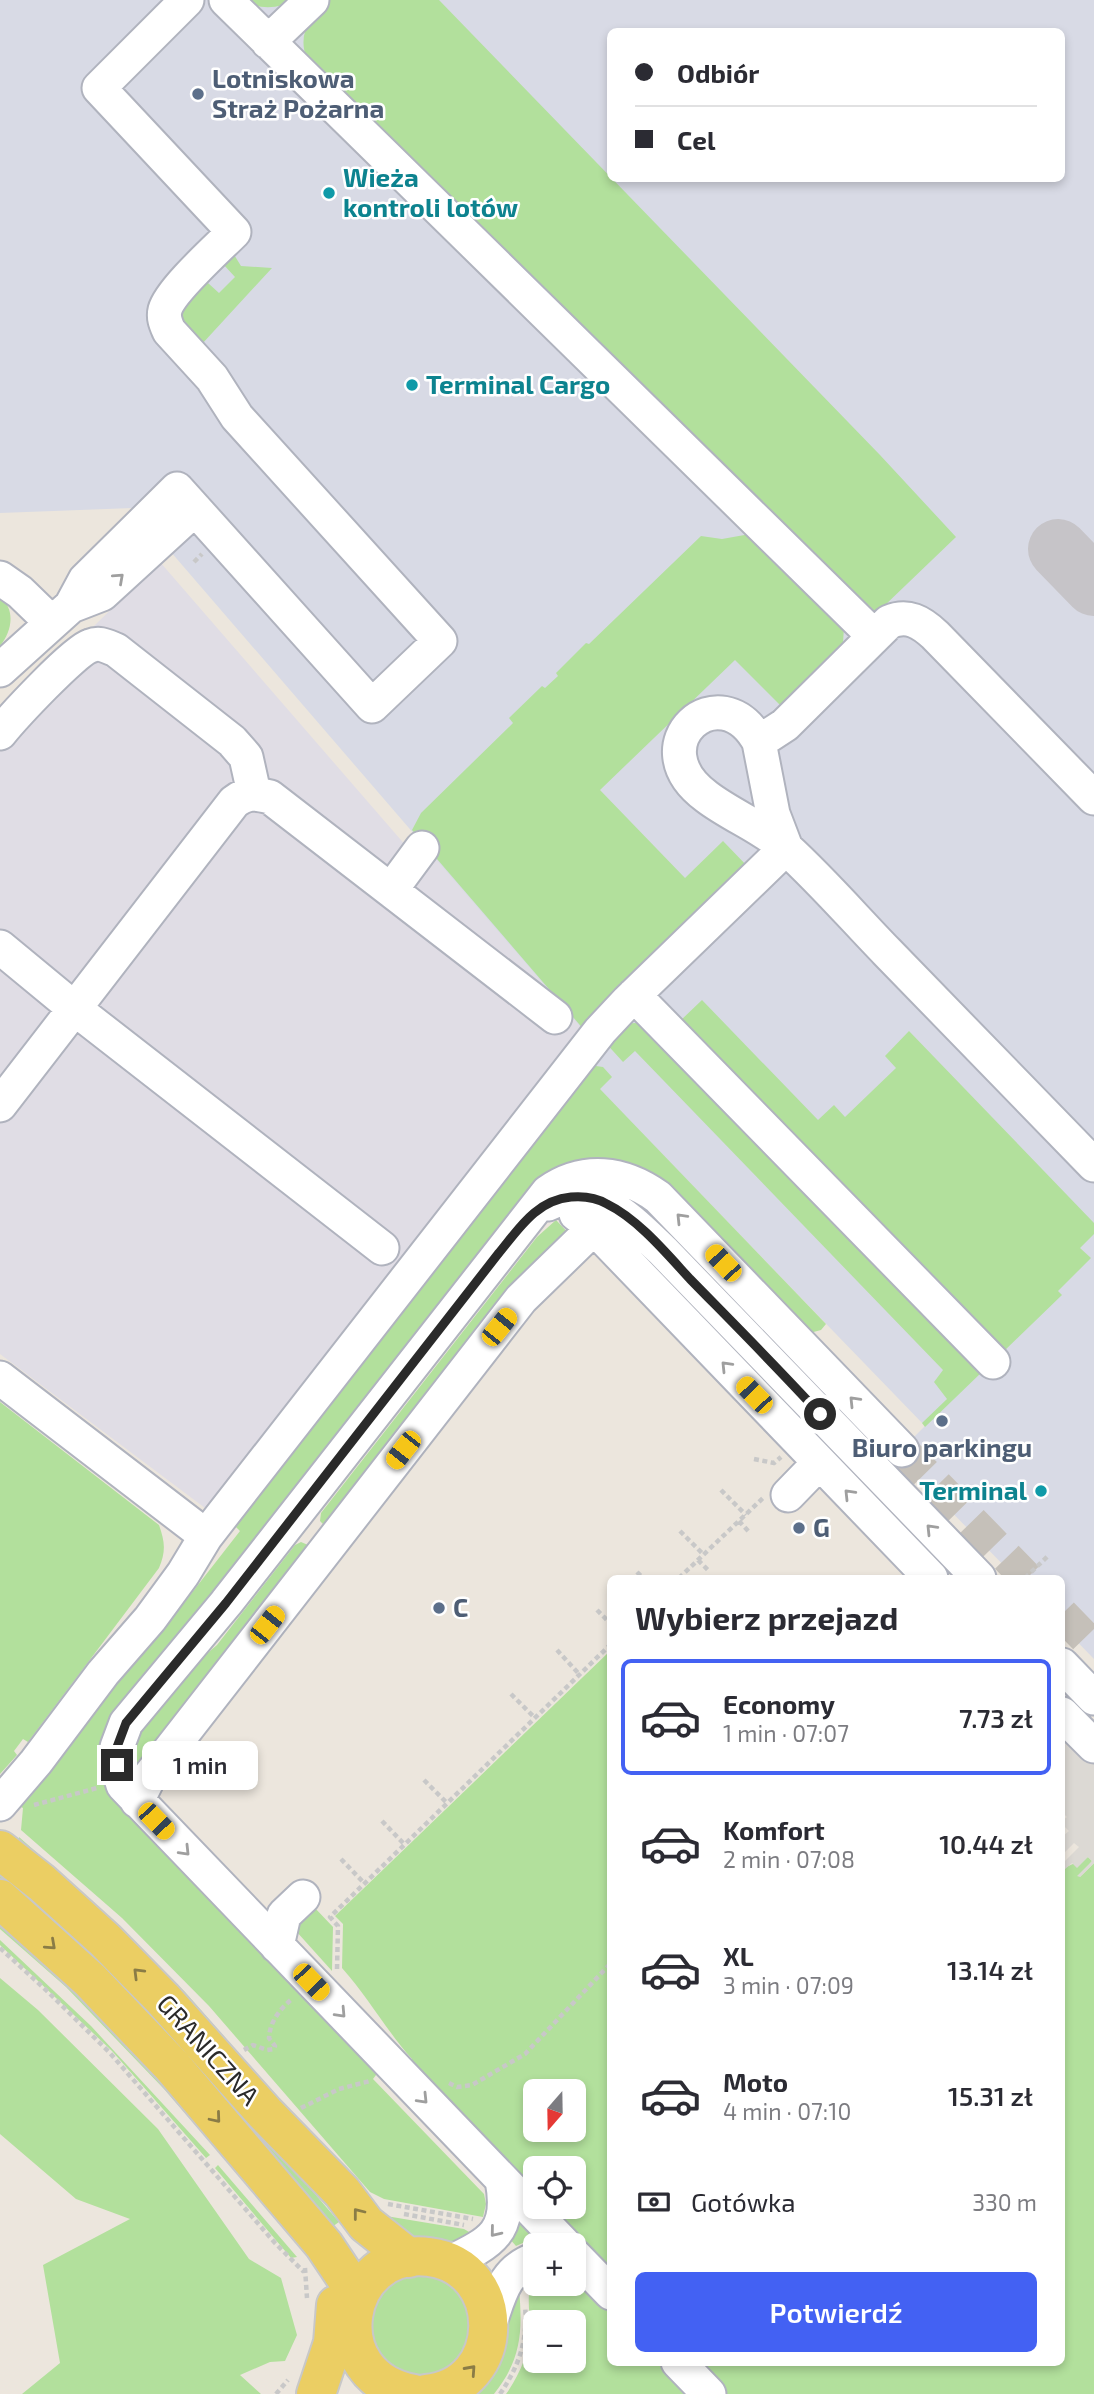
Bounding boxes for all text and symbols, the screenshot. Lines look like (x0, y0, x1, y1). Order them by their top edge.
text: Odbiór (677, 57, 759, 88)
place label: Lotniskowa Straż Pożarna (212, 62, 384, 123)
marker: Lotniskowa Straż Pożarna (190, 86, 206, 102)
text: Cel (677, 124, 715, 155)
place label: Wieża kontroli lotów (343, 161, 518, 222)
marker: Wieża kontroli lotów (321, 185, 337, 201)
place label: Terminal Cargo (426, 368, 610, 399)
marker: Terminal Cargo (404, 377, 420, 393)
one-way arrow (111, 574, 124, 586)
one-way arrow (676, 1214, 689, 1227)
car (701, 1240, 746, 1286)
car (478, 1304, 521, 1350)
one-way arrow (722, 1362, 735, 1375)
car (732, 1373, 777, 1417)
one-way arrow (850, 1396, 863, 1409)
route start (804, 1398, 836, 1430)
marker: Biuro parkingu (934, 1413, 950, 1429)
car (382, 1427, 425, 1473)
place label: Biuro parkingu (852, 1431, 1032, 1462)
place label: Terminal (919, 1474, 1027, 1505)
marker: Terminal (1033, 1483, 1049, 1499)
one-way arrow (844, 1490, 857, 1503)
place label: G (813, 1511, 830, 1542)
marker: G (791, 1520, 807, 1536)
one-way arrow (927, 1525, 940, 1538)
place label: C (453, 1591, 468, 1622)
text: Wybierz przejazd (635, 1598, 898, 1636)
marker: C (431, 1600, 447, 1616)
car (246, 1602, 289, 1648)
icon: car (639, 1686, 702, 1749)
text: Economy (723, 1688, 835, 1719)
text: 7.73 zł (959, 1702, 1033, 1733)
text: 1 min · 07:07 (723, 1719, 849, 1747)
callout: 1 min (142, 1740, 257, 1790)
route end (101, 1749, 133, 1781)
text: 1 min (173, 1751, 227, 1779)
car (134, 1799, 179, 1843)
icon: car (639, 1812, 702, 1875)
text: Komfort (723, 1814, 825, 1845)
text: 10.44 zł (939, 1828, 1033, 1859)
one-way arrow (176, 1842, 189, 1855)
text: 2 min · 07:08 (723, 1845, 855, 1873)
one-way arrow (42, 1936, 55, 1949)
icon: car (639, 1938, 702, 2001)
text: XL (723, 1940, 754, 1971)
text: 13.14 zł (947, 1954, 1033, 1985)
car (289, 1960, 334, 2004)
one-way arrow (133, 1969, 146, 1982)
text: 3 min · 07:09 (723, 1971, 854, 1999)
street label: GRANICZNA (152, 1987, 267, 2111)
one-way arrow (332, 2005, 345, 2018)
icon: car (639, 2064, 702, 2127)
text: Moto (723, 2066, 788, 2097)
north arrow (523, 2079, 586, 2142)
map controls (523, 2079, 586, 2373)
text: 15.31 zł (948, 2080, 1033, 2111)
one-way arrow (415, 2091, 428, 2104)
text: 4 min · 07:10 (723, 2097, 851, 2125)
one-way arrow (208, 2109, 220, 2122)
button: locate (523, 2156, 586, 2219)
icon: cash (635, 2183, 673, 2221)
text: Gotówka (691, 2186, 796, 2217)
text: 330 m (972, 2188, 1037, 2216)
one-way arrow (353, 2208, 366, 2221)
one-way arrow (490, 2225, 503, 2237)
button: + (523, 2233, 586, 2296)
button: Potwierdź (635, 2272, 1037, 2352)
button: − (523, 2310, 586, 2373)
one-way arrow (463, 2365, 475, 2378)

